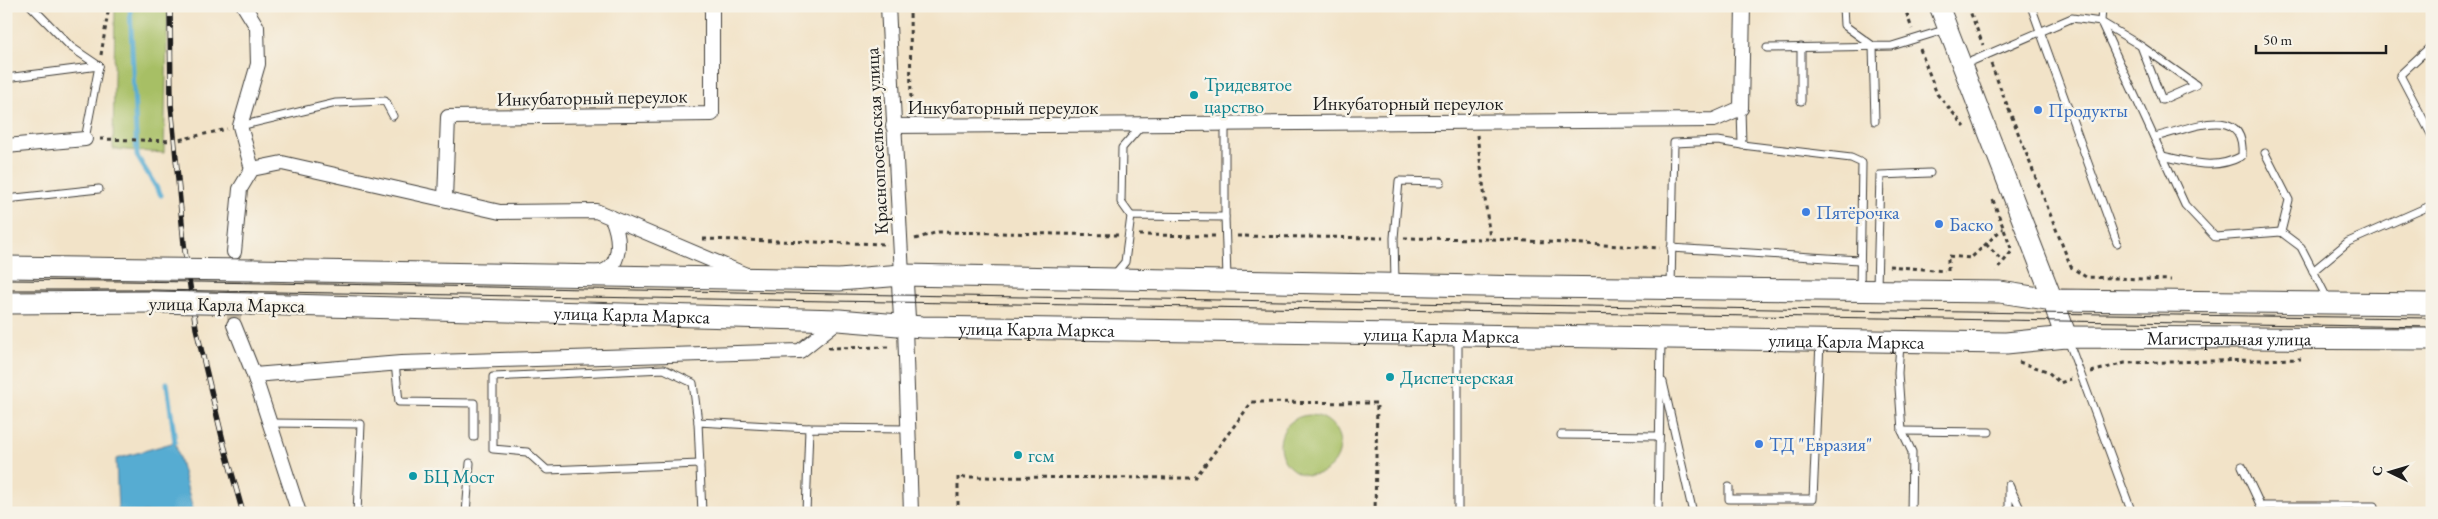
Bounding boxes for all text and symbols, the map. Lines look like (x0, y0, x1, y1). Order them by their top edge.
scale bar (2256, 22, 2386, 54)
text: 50 m (2263, 30, 2292, 49)
street label: Краснопосельская улица (859, 46, 894, 235)
place label: Тридевятое царство (1204, 72, 1292, 119)
street label: Инкубаторный переулок (496, 83, 688, 112)
marker: Тридевятое царство (1188, 89, 1200, 101)
street label: Инкубаторный переулок (1313, 91, 1503, 116)
street label: Инкубаторный переулок (908, 95, 1098, 120)
place label: Продукты (2048, 98, 2128, 123)
marker: Продукты (2032, 104, 2044, 116)
place label: Пятёрочка (1816, 200, 1900, 225)
marker: Пятёрочка (1800, 206, 1812, 218)
place label: Баско (1949, 212, 1993, 237)
marker: Баско (1933, 218, 1945, 230)
street label: улица Карла Маркса (149, 291, 306, 318)
street label: улица Карла Маркса (553, 300, 711, 329)
street label: улица Карла Маркса (958, 316, 1115, 343)
street label: улица Карла Маркса (1363, 322, 1520, 349)
street label: Магистральная улица (2147, 325, 2312, 351)
street label: улица Карла Маркса (1768, 327, 1925, 355)
place label: Диспетчерская (1400, 365, 1514, 390)
marker: Диспетчерская (1384, 371, 1396, 383)
place label: ТД "Евразия" (1769, 432, 1872, 457)
marker: ТД "Евразия" (1753, 438, 1765, 450)
place label: гсм (1028, 443, 1054, 468)
north arrow (2366, 446, 2416, 496)
marker: гсм (1012, 449, 1024, 461)
place label: БЦ Мост (423, 464, 495, 489)
text: С (2368, 465, 2386, 477)
marker: БЦ Мост (407, 470, 419, 482)

